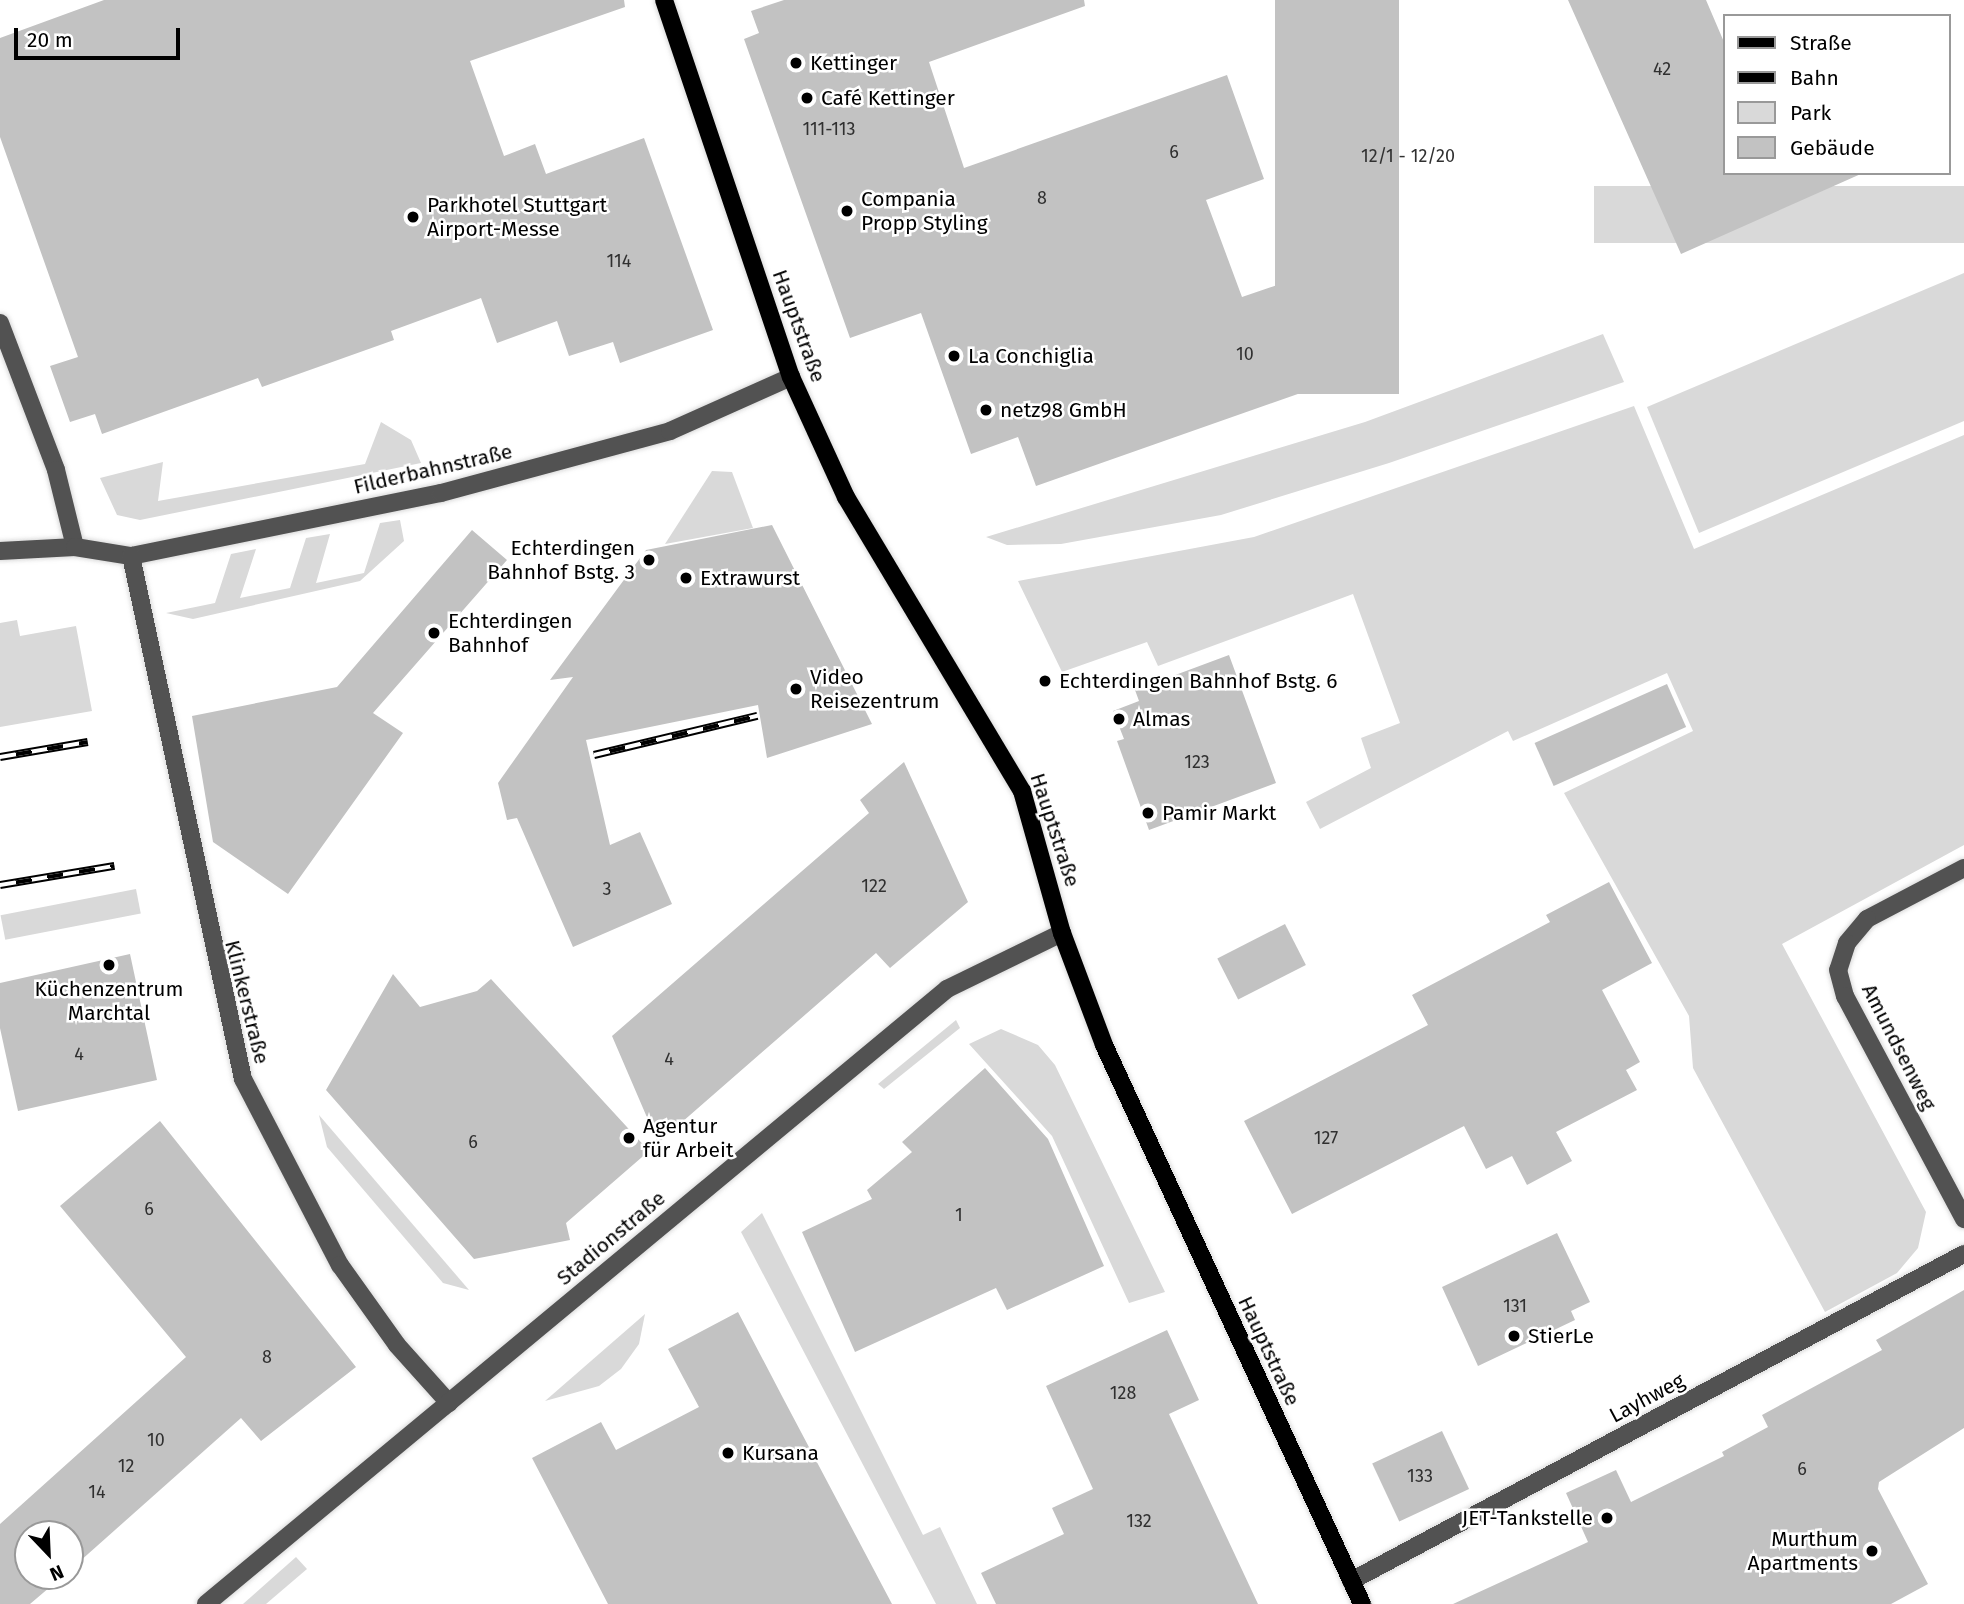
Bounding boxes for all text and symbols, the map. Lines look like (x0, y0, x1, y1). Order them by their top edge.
scale bar (18, 14, 184, 58)
legend (1722, 14, 1950, 175)
text: 20 m (27, 27, 73, 53)
text: Straße (1790, 30, 1852, 56)
place label: Kettinger (810, 50, 897, 76)
marker: Kettinger (788, 55, 804, 71)
house number: 42 (1653, 58, 1671, 80)
text: Bahn (1790, 65, 1839, 91)
place label: Café Kettinger (821, 85, 955, 111)
marker: Café Kettinger (799, 90, 815, 106)
text: Park (1790, 100, 1831, 126)
house number: 111-113 (802, 118, 856, 140)
text: Gebäude (1790, 135, 1875, 161)
house number: 6 (1169, 141, 1179, 163)
house number: 12/1 - 12/20 (1361, 145, 1455, 167)
place label: Compania Propp Styling (861, 186, 988, 236)
house number: 8 (1037, 187, 1047, 209)
place label: Parkhotel Stuttgart Airport-Messe (427, 192, 607, 242)
marker: Compania Propp Styling (839, 203, 855, 219)
marker: Parkhotel Stuttgart Airport-Messe (405, 209, 421, 225)
house number: 114 (607, 250, 631, 272)
street label: Hauptstraße (767, 266, 831, 386)
place label: La Conchiglia (968, 343, 1094, 369)
house number: 10 (1236, 343, 1254, 365)
marker: La Conchiglia (946, 348, 962, 364)
place label: netz98 GmbH (1000, 397, 1127, 423)
marker: netz98 GmbH (978, 402, 994, 418)
street label: Filderbahnstraße (351, 438, 515, 500)
place label: Echterdingen Bahnhof Bstg. 3 (487, 535, 635, 585)
marker: Echterdingen Bahnhof Bstg. 3 (641, 552, 657, 568)
place label: Extrawurst (700, 565, 800, 591)
marker: Extrawurst (678, 570, 694, 586)
place label: Echterdingen Bahnhof (448, 608, 572, 658)
marker: Echterdingen Bahnhof (426, 625, 442, 641)
place label: Video Reisezentrum (810, 664, 940, 714)
place label: Echterdingen Bahnhof Bstg. 6 (1059, 668, 1338, 694)
marker: Echterdingen Bahnhof Bstg. 6 (1037, 673, 1053, 689)
marker: Video Reisezentrum (788, 681, 804, 697)
place label: Almas (1133, 706, 1190, 732)
marker: Almas (1111, 711, 1127, 727)
house number: 123 (1184, 751, 1210, 773)
street label: Hauptstraße (1025, 770, 1085, 890)
place label: Pamir Markt (1162, 800, 1276, 826)
marker: Pamir Markt (1140, 805, 1156, 821)
house number: 122 (861, 875, 887, 897)
house number: 3 (603, 878, 611, 900)
street label: Klinkerstraße (219, 938, 275, 1066)
marker: Küchenzentrum Marchtal (101, 957, 117, 973)
place label: Küchenzentrum Marchtal (34, 976, 184, 1026)
street label: Amundsenweg (1856, 980, 1942, 1114)
house number: 4 (74, 1043, 84, 1065)
house number: 4 (664, 1048, 674, 1070)
place label: Agentur für Arbeit (643, 1113, 733, 1163)
house number: 127 (1314, 1127, 1338, 1149)
marker: Agentur für Arbeit (621, 1130, 637, 1146)
house number: 6 (468, 1131, 478, 1153)
street label: Stadionstraße (552, 1185, 670, 1291)
house number: 6 (144, 1198, 154, 1220)
house number: 1 (955, 1204, 963, 1226)
street label: Hauptstraße (1233, 1292, 1305, 1410)
house number: 131 (1503, 1295, 1527, 1317)
place label: StierLe (1528, 1323, 1594, 1349)
marker: StierLe (1506, 1328, 1522, 1344)
house number: 8 (262, 1346, 272, 1368)
street label: Layhweg (1605, 1368, 1689, 1428)
house number: 128 (1110, 1382, 1136, 1404)
house number: 10 (147, 1429, 165, 1451)
place label: Kursana (742, 1440, 819, 1466)
marker: Kursana (720, 1445, 736, 1461)
house number: 12 (118, 1455, 134, 1477)
house number: 6 (1797, 1458, 1807, 1480)
house number: 133 (1407, 1465, 1433, 1487)
house number: 14 (88, 1481, 106, 1503)
place label: JET-Tankstelle (1462, 1505, 1593, 1531)
house number: 132 (1126, 1510, 1152, 1532)
marker: JET-Tankstelle (1599, 1510, 1615, 1526)
north arrow (14, 1520, 84, 1590)
place label: Murthum Apartments (1747, 1526, 1858, 1576)
marker: Murthum Apartments (1864, 1543, 1880, 1559)
text: N (46, 1560, 67, 1586)

